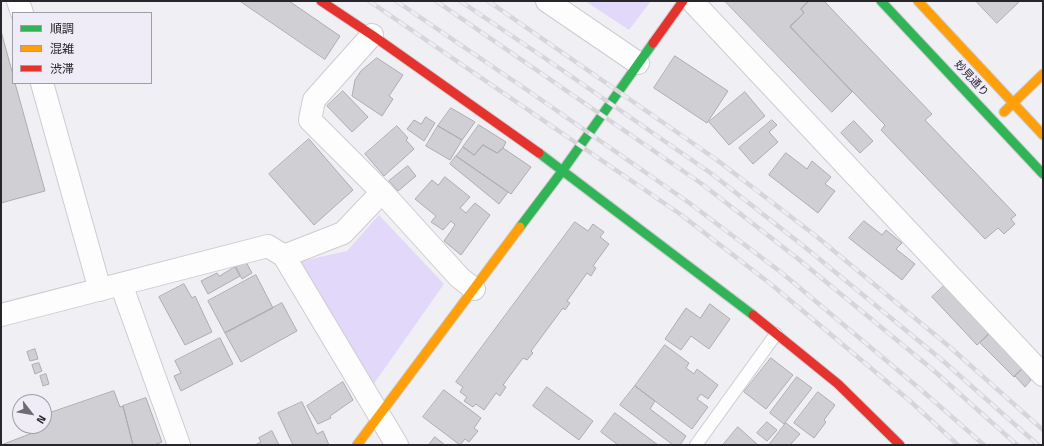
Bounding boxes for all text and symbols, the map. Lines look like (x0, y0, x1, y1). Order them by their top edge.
legend (12, 12, 152, 84)
text: 順調 (50, 19, 74, 38)
text: 混雑 (50, 39, 74, 58)
street label: 妙見通り (951, 58, 991, 100)
text: 渋滞 (50, 59, 74, 78)
north arrow (12, 394, 52, 434)
text: N (33, 412, 50, 427)

